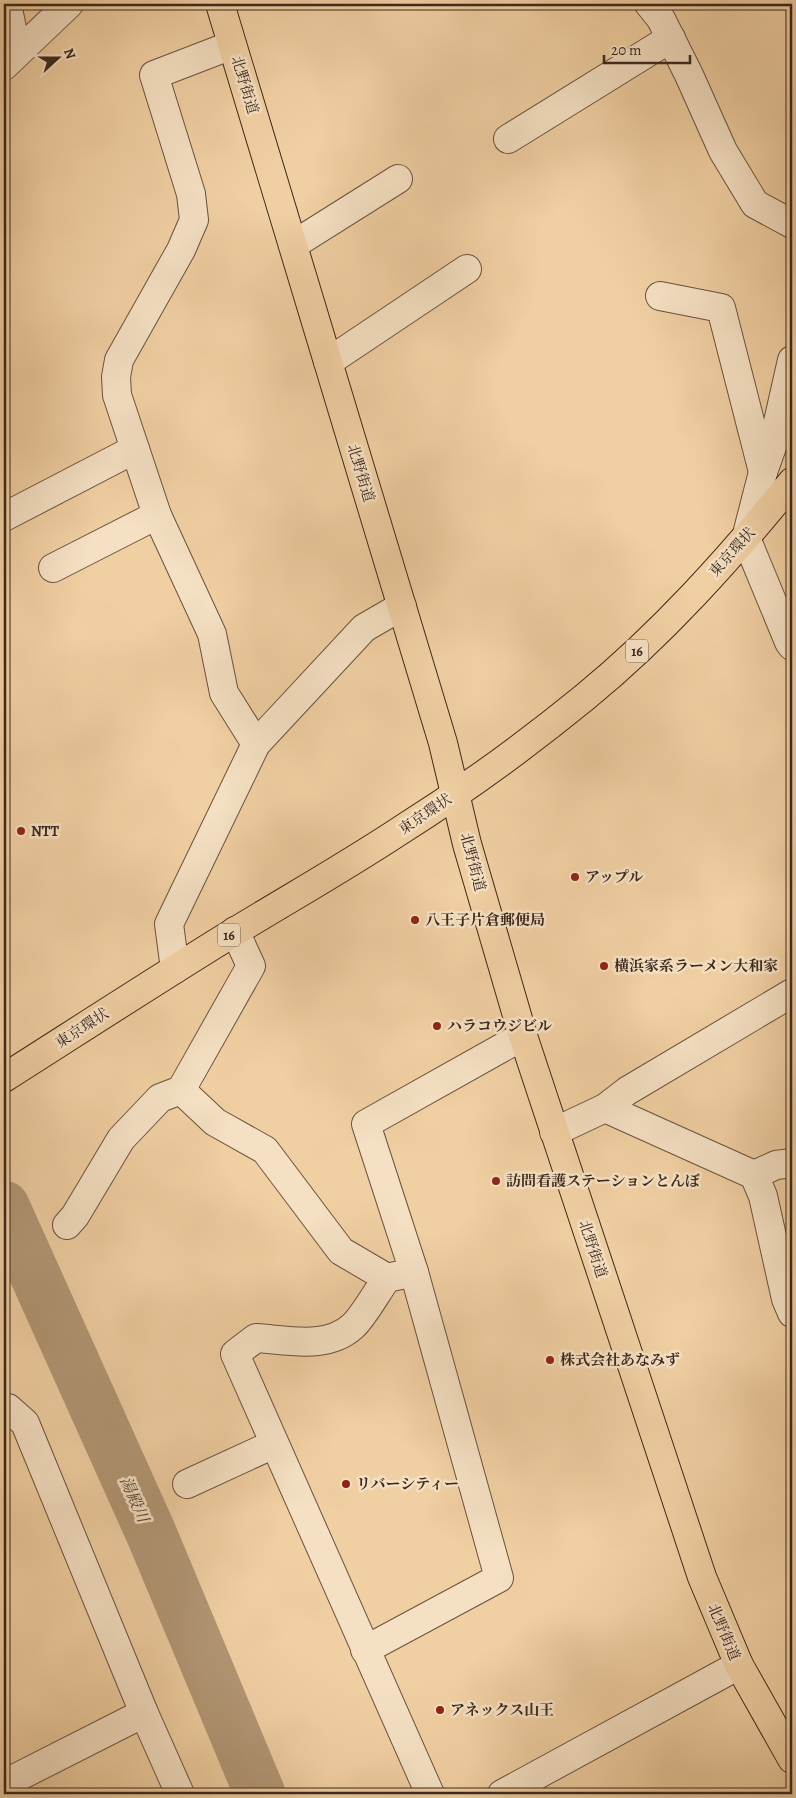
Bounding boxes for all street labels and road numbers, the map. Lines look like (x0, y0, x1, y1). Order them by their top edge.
street label: 北野街道 (227, 53, 263, 117)
street label: 北野街道 (343, 441, 379, 505)
street label: 東京環状 (704, 523, 760, 581)
road number: 16 (626, 640, 648, 662)
street label: 東京環状 (395, 789, 455, 839)
street label: 北野街道 (456, 830, 490, 894)
road number: 16 (218, 924, 240, 946)
street label: 東京環状 (51, 1003, 113, 1053)
street label: 北野街道 (574, 1217, 612, 1281)
street label: 北野街道 (703, 1600, 745, 1664)

